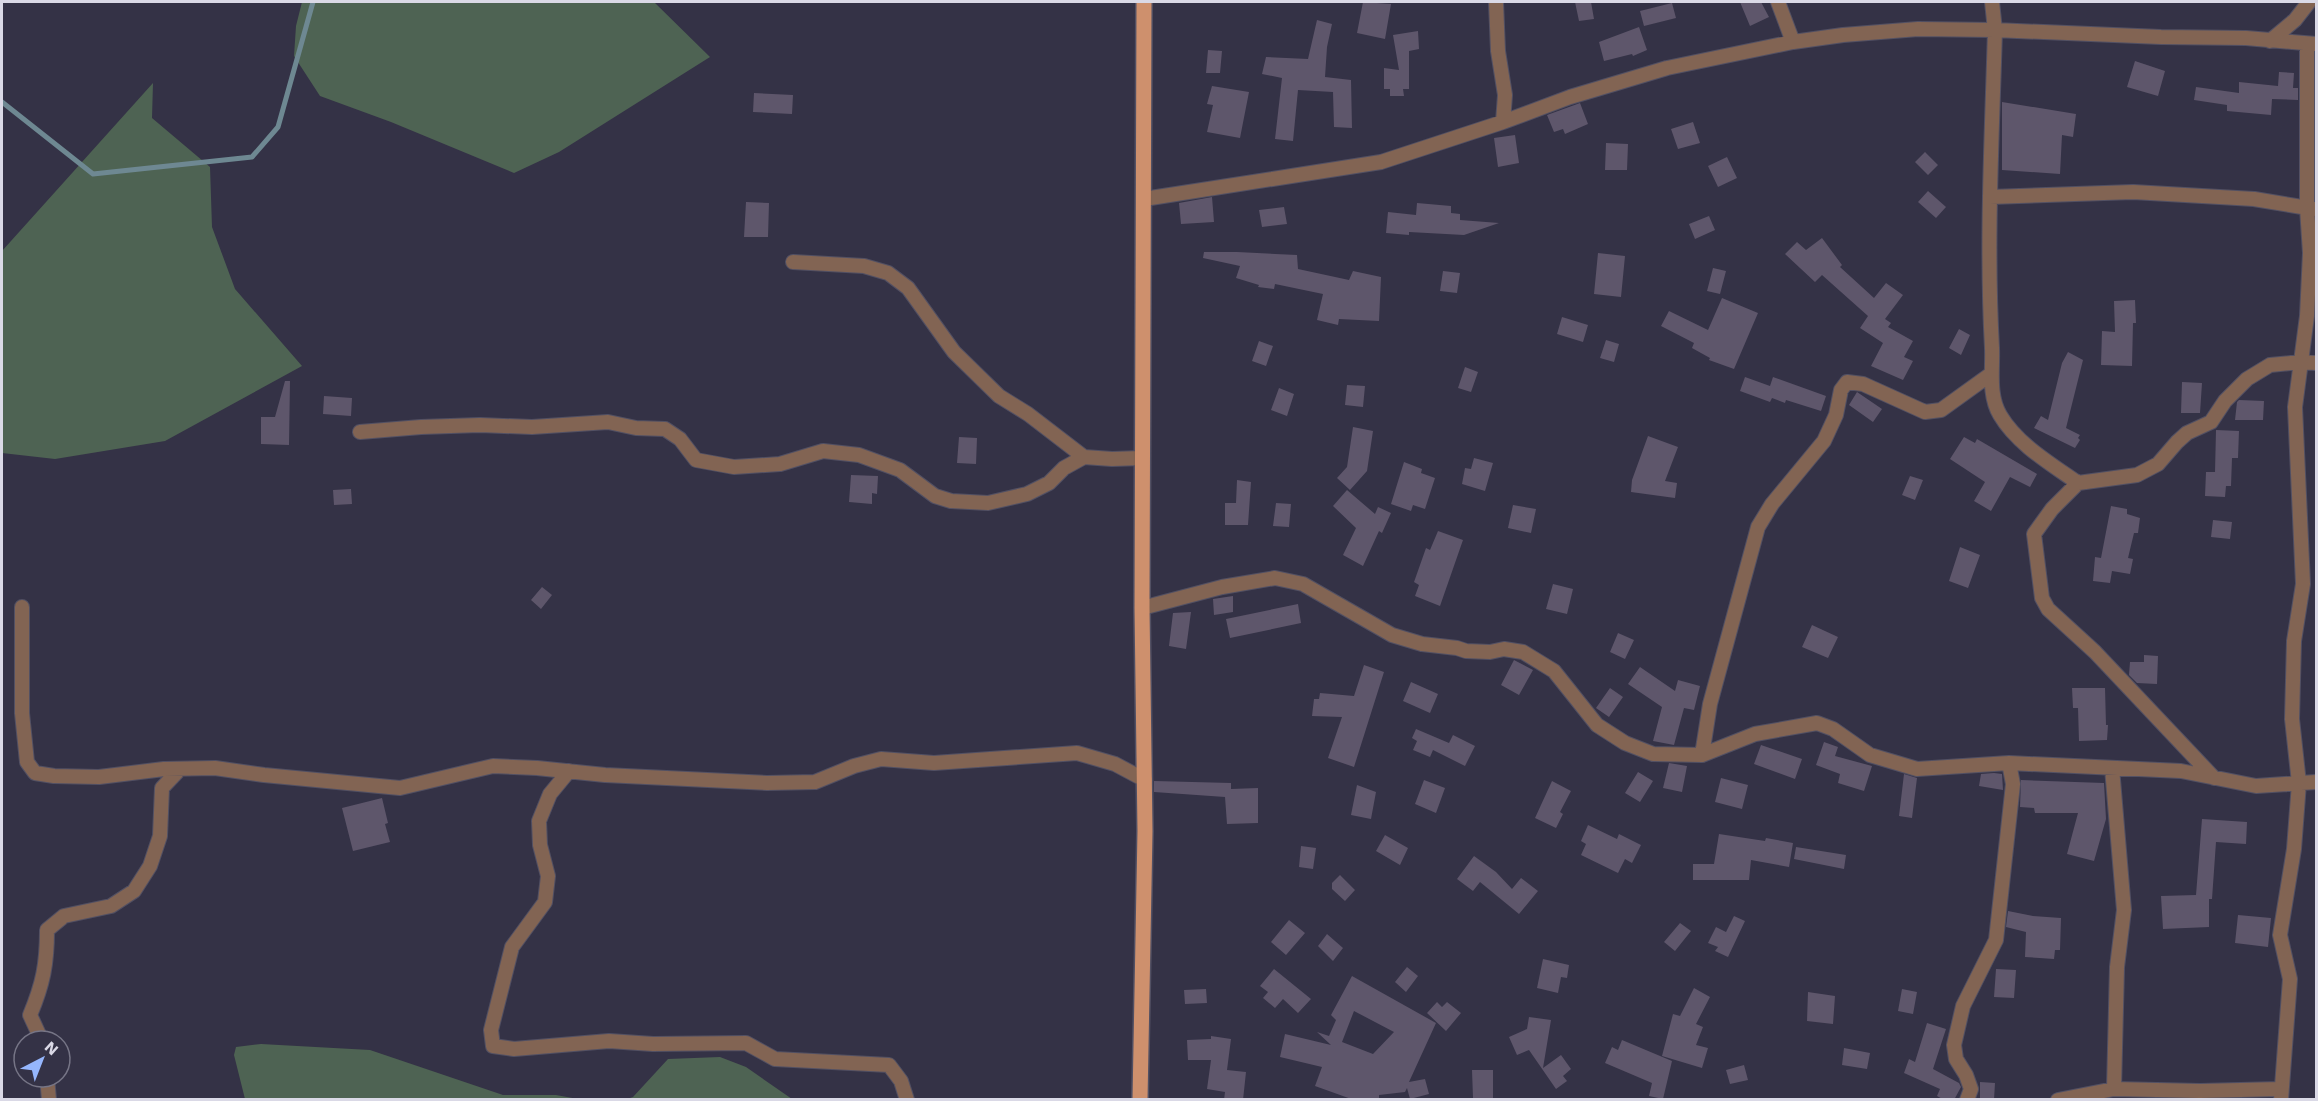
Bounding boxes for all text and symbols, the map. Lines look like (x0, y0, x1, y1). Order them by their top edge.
north arrow (12, 1029, 72, 1089)
text: N (41, 1037, 62, 1059)

